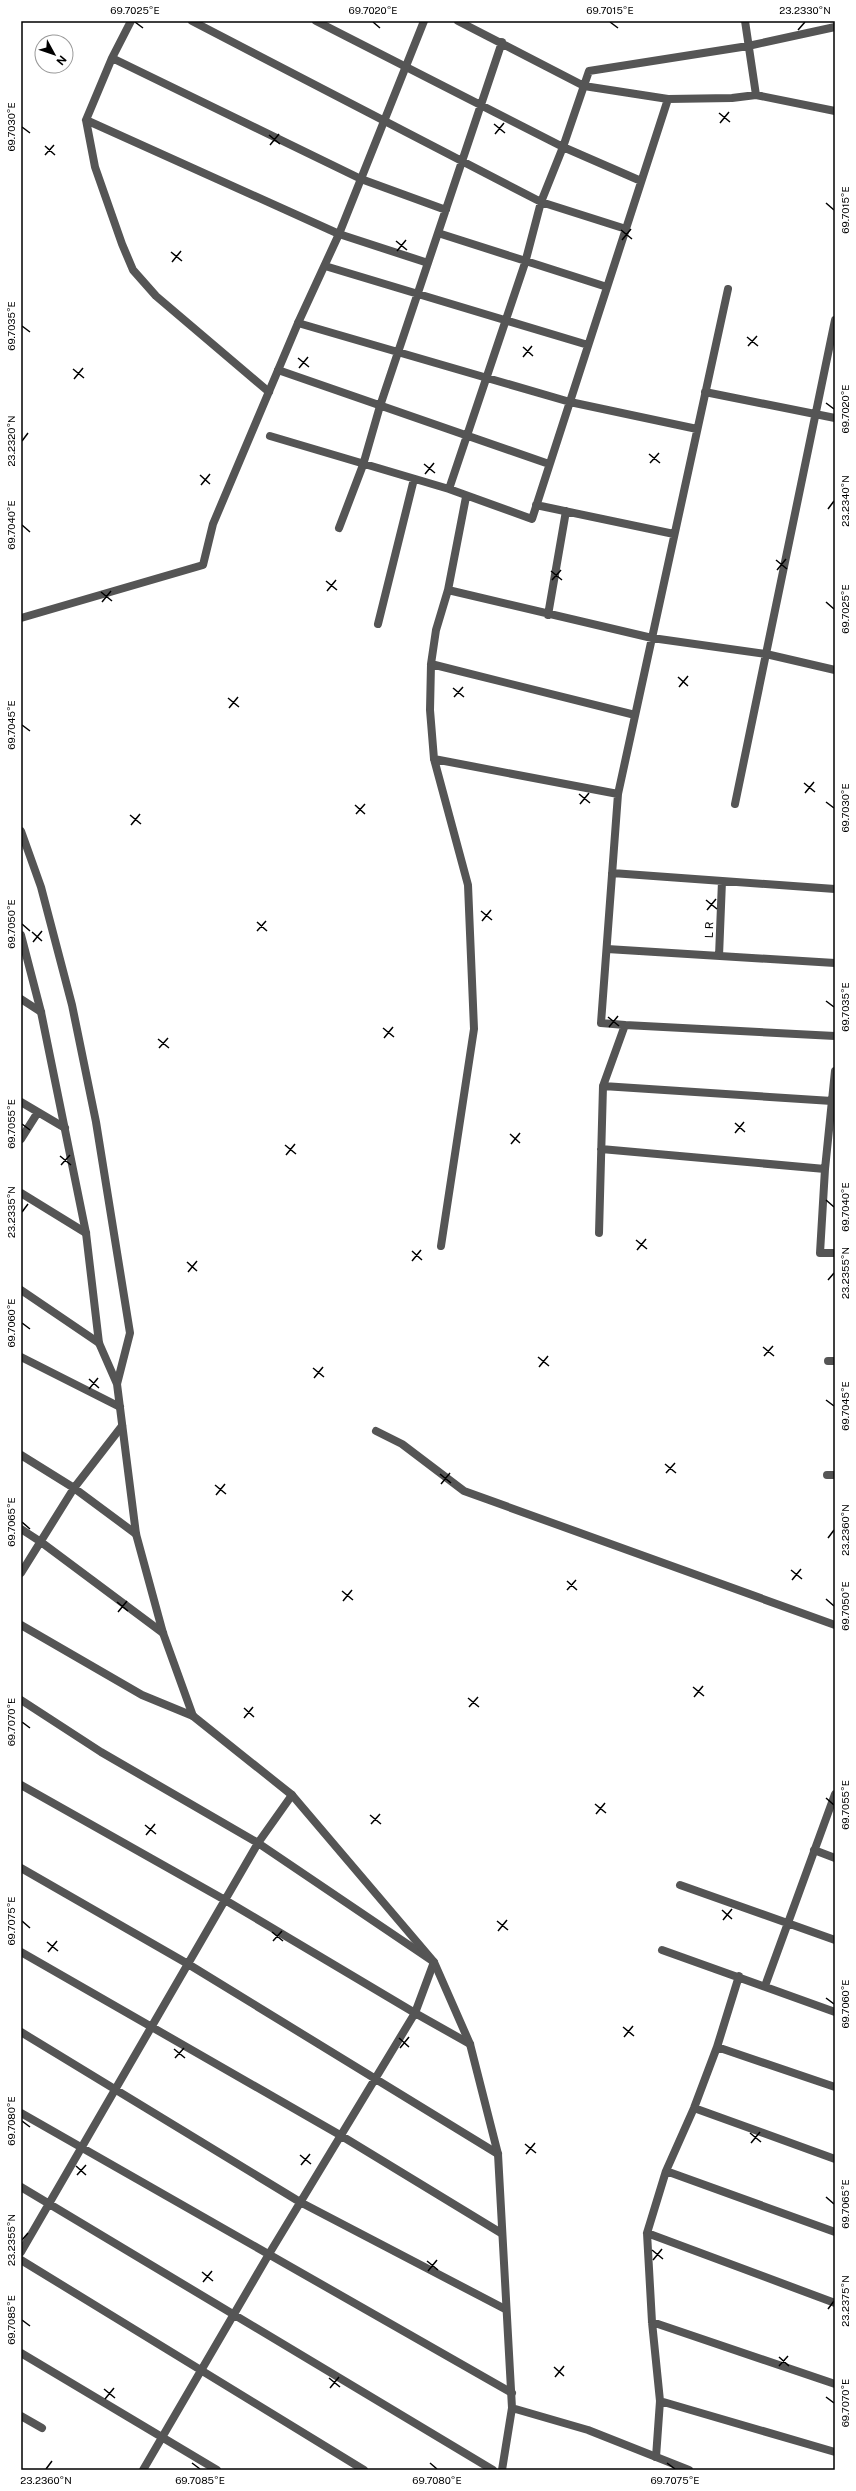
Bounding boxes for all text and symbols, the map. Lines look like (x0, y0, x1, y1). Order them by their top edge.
text: 69.7025°E (110, 4, 160, 16)
text: 69.7020°E (349, 4, 398, 16)
text: 69.7015°E (586, 4, 634, 16)
text: 23.2330°N (779, 4, 831, 16)
north arrow (34, 34, 74, 74)
text: N (54, 53, 69, 68)
text: 69.7030°E (5, 102, 17, 152)
text: 69.7015°E (839, 186, 851, 234)
text: 69.7035°E (5, 301, 17, 351)
text: 69.7020°E (839, 385, 851, 434)
text: 23.2320°N (5, 415, 17, 467)
text: 23.2340°N (839, 475, 851, 527)
text: 69.7040°E (5, 500, 17, 550)
text: 69.7025°E (839, 584, 851, 634)
text: 69.7045°E (5, 700, 17, 750)
text: 69.7030°E (839, 783, 851, 833)
text: 69.7050°E (5, 899, 17, 949)
street label: L R (703, 922, 715, 938)
text: 69.7035°E (839, 982, 851, 1032)
text: 69.7055°E (5, 1099, 17, 1149)
text: 69.7040°E (839, 1182, 851, 1232)
text: 23.2335°N (5, 1186, 17, 1238)
text: 23.2355°N (839, 1247, 851, 1299)
text: 69.7060°E (5, 1298, 17, 1348)
text: 69.7045°E (839, 1381, 851, 1431)
text: 69.7065°E (5, 1497, 17, 1547)
text: 23.2360°N (839, 1504, 851, 1556)
text: 69.7050°E (839, 1581, 851, 1631)
text: 69.7070°E (5, 1698, 17, 1746)
text: 69.7055°E (839, 1780, 851, 1830)
text: 69.7075°E (5, 1896, 17, 1946)
text: 69.7060°E (839, 1979, 851, 2029)
text: 69.7080°E (5, 2096, 17, 2146)
text: 69.7065°E (839, 2179, 851, 2229)
text: 23.2355°N (5, 2214, 17, 2266)
text: 23.2375°N (839, 2275, 851, 2327)
text: 69.7085°E (5, 2295, 17, 2345)
text: 69.7070°E (839, 2379, 851, 2427)
text: 23.2360°N (20, 2474, 72, 2486)
text: 69.7085°E (175, 2474, 225, 2486)
text: 69.7080°E (412, 2474, 462, 2486)
text: 69.7075°E (650, 2474, 700, 2486)

